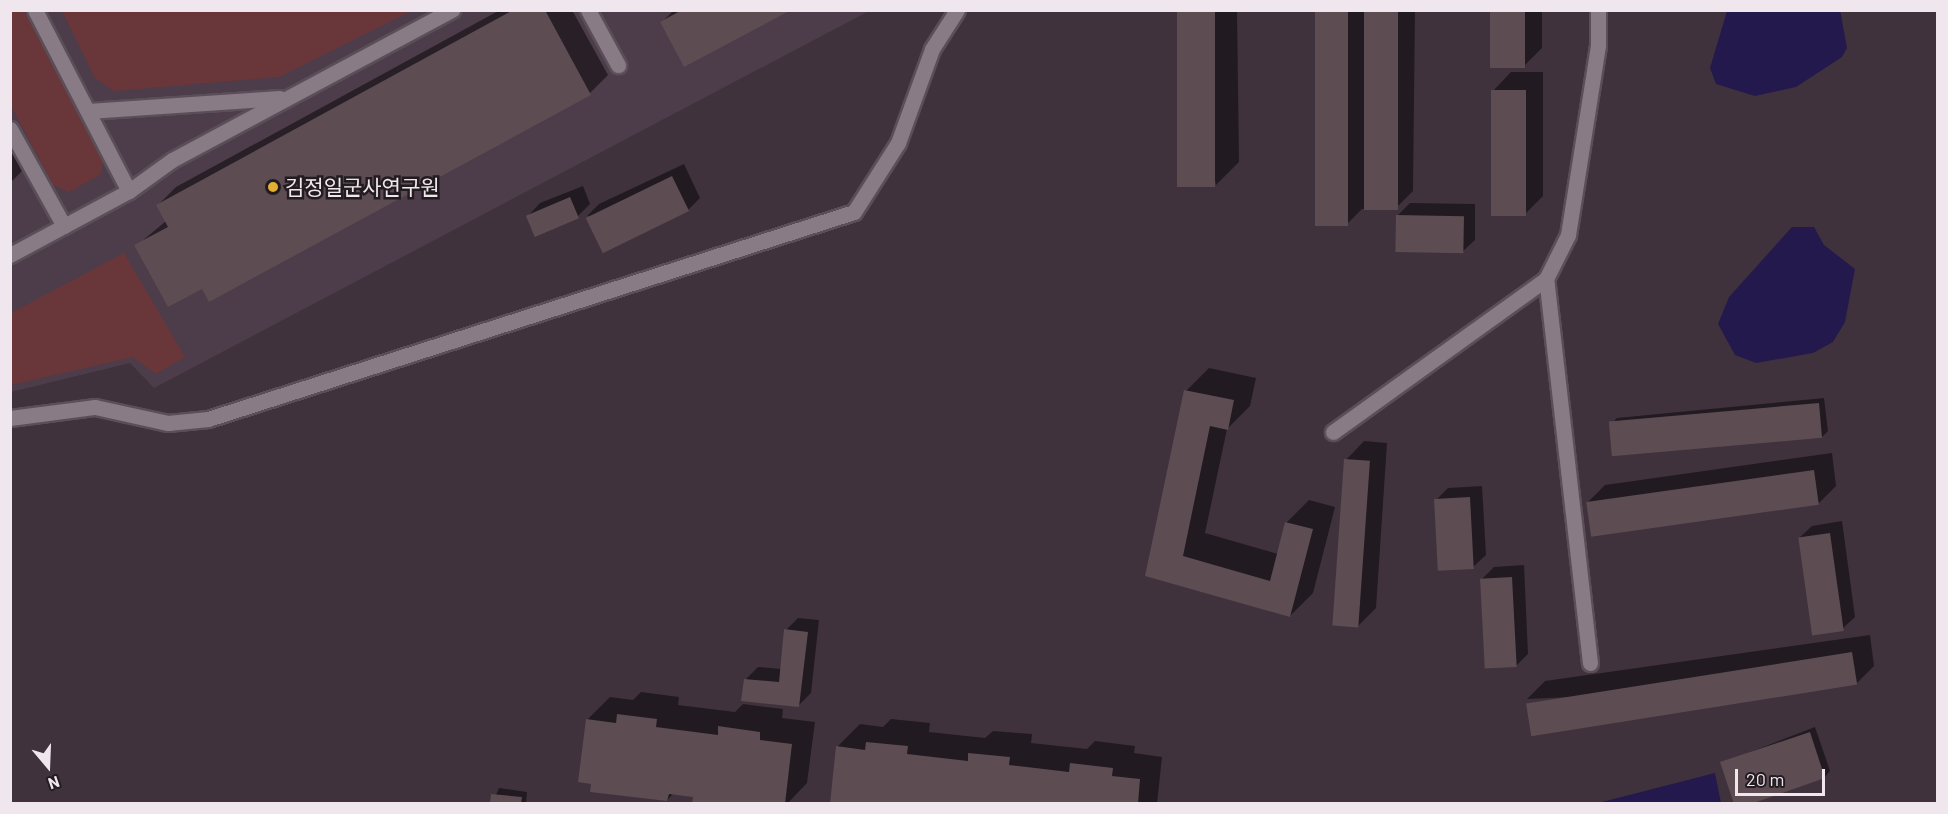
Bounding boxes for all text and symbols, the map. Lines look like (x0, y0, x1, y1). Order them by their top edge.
place label: 김정일군사연구원 (285, 174, 440, 200)
marker: 김정일군사연구원 (266, 180, 280, 194)
north arrow (18, 736, 78, 796)
scale bar (1738, 757, 1828, 795)
text: 20 m (1746, 768, 1784, 790)
text: N (46, 773, 62, 794)

